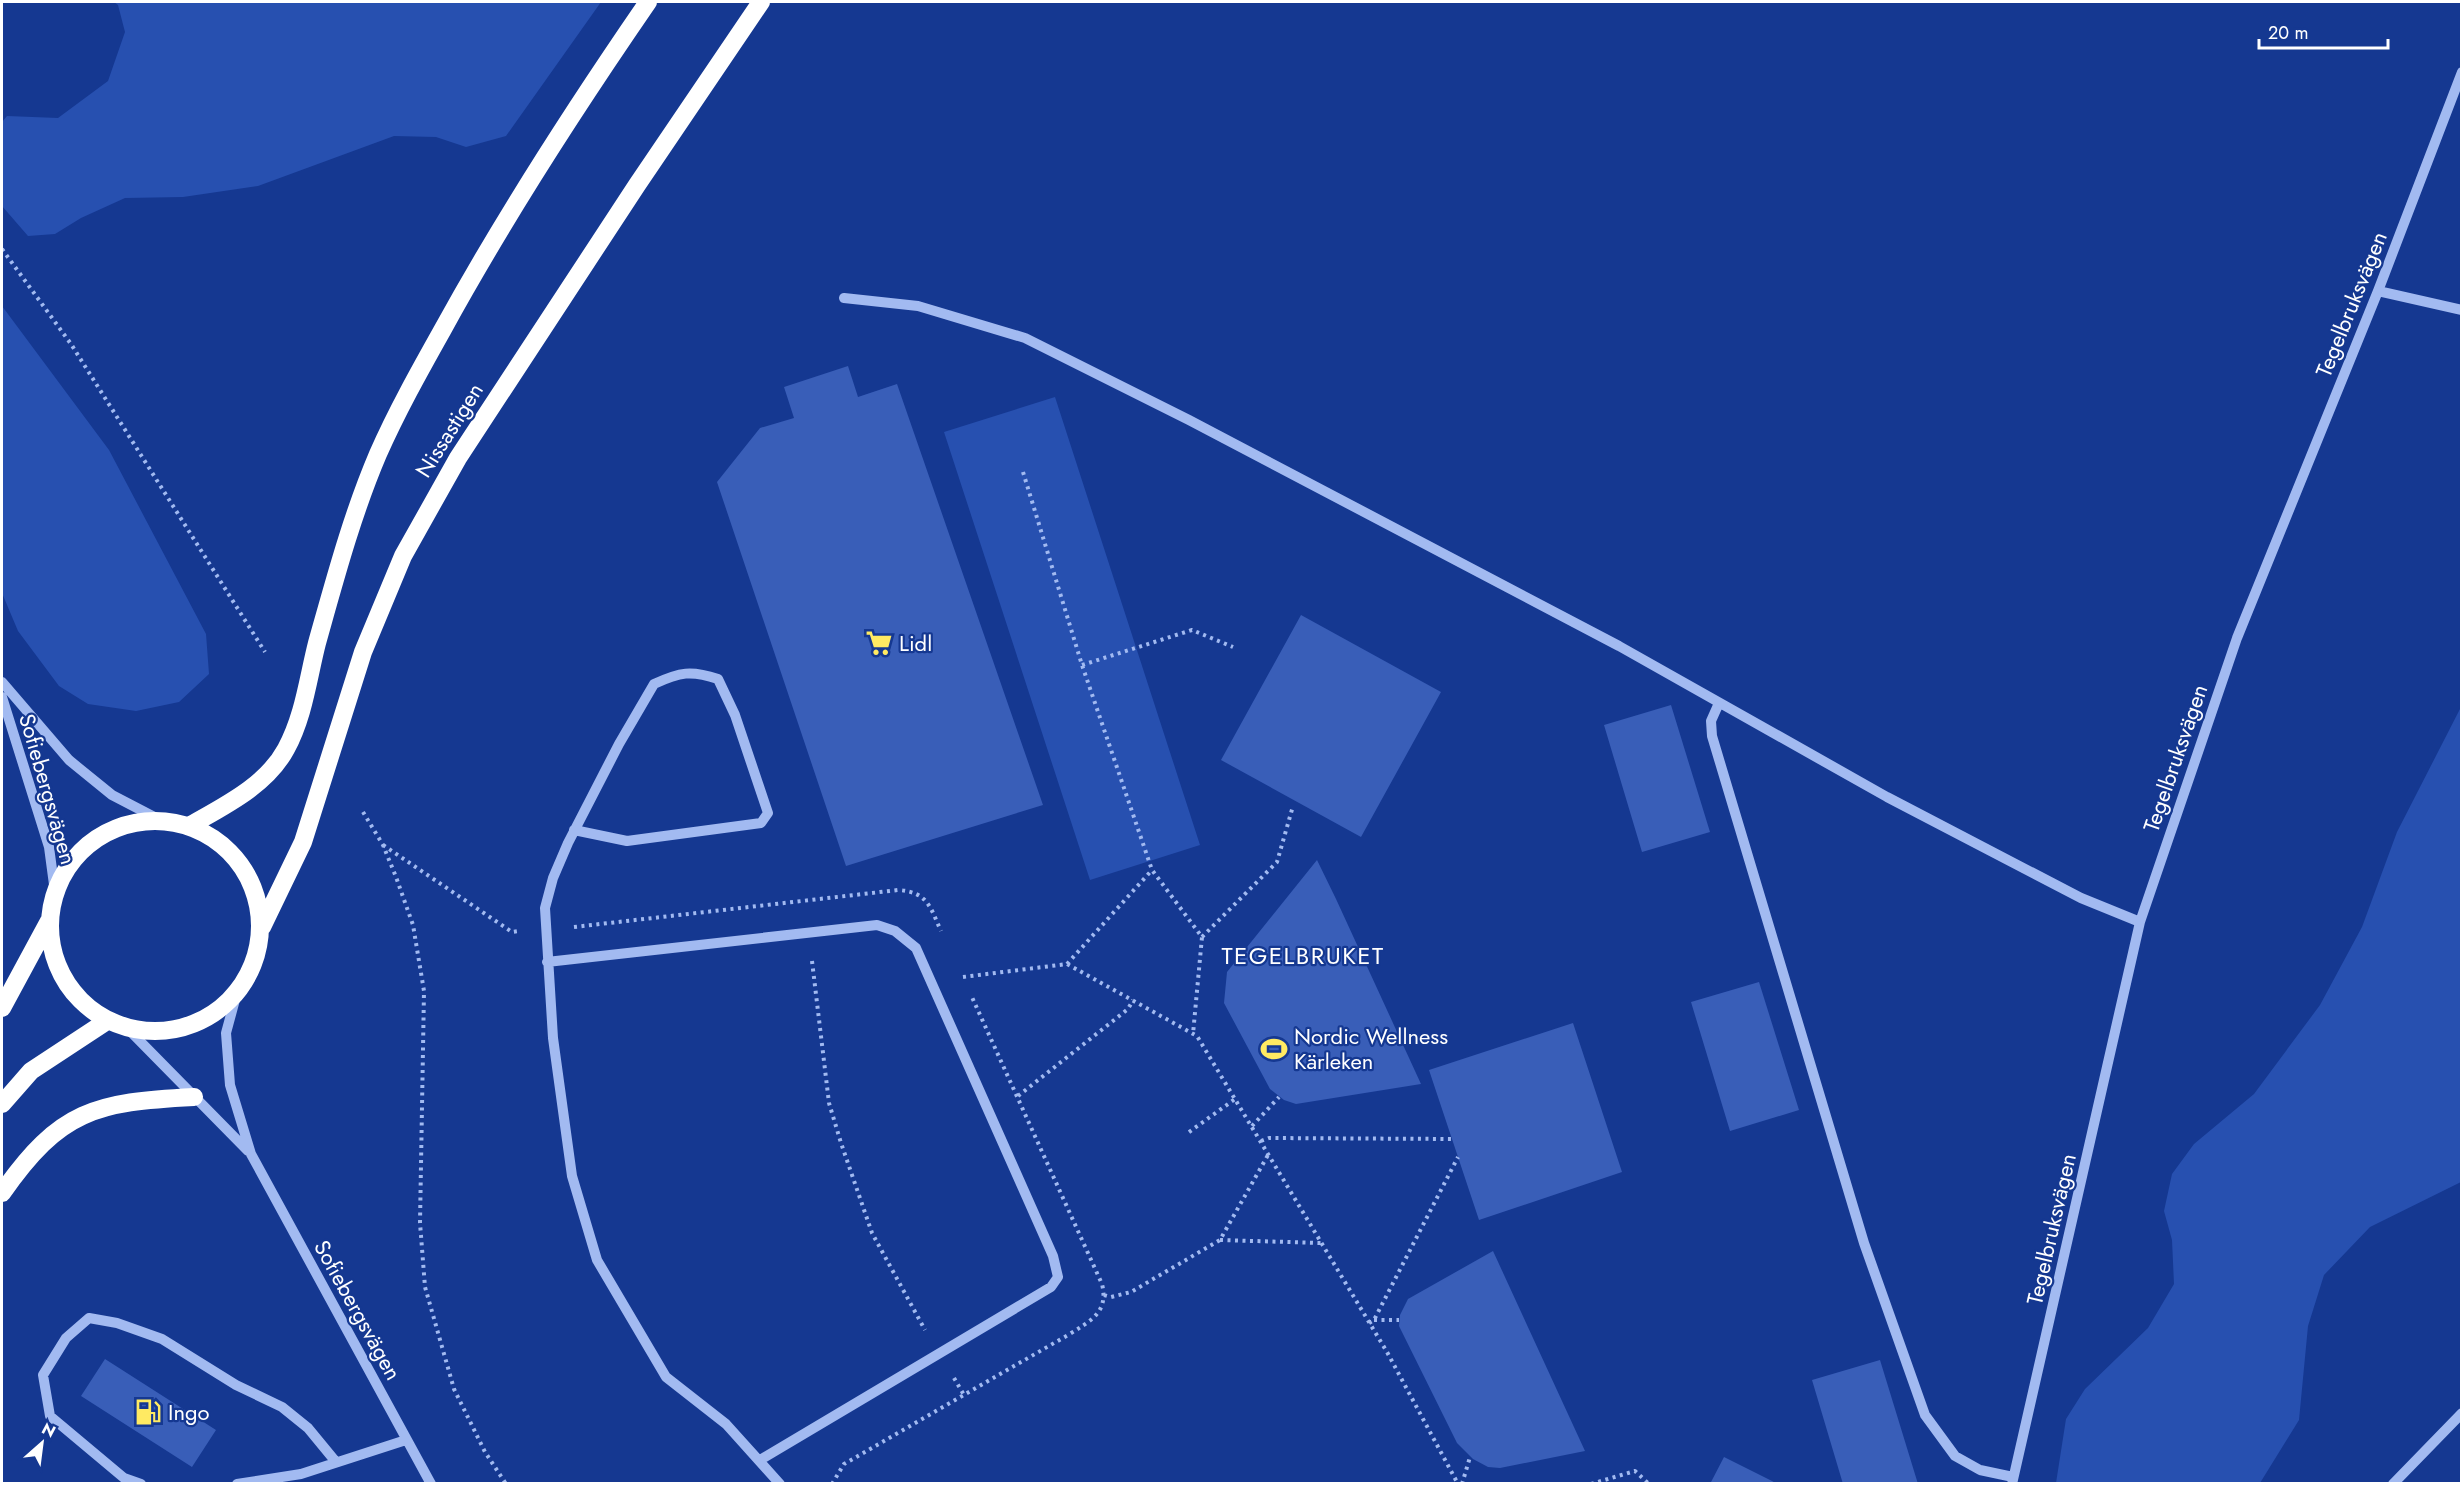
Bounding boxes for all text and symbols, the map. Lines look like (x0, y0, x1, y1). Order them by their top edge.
scale bar (2259, 12, 2388, 50)
text: 20 m (2268, 20, 2308, 46)
street label: Tegelbruksvägen (2307, 227, 2395, 381)
street label: Nissastigen (407, 376, 491, 484)
place label: Lidl (899, 627, 932, 659)
supermarket icon: Lidl (864, 628, 894, 658)
street label: Tegelbruksvägen (2135, 680, 2215, 836)
street label: Sofiebergsvägen (11, 710, 85, 868)
district label: TEGELBRUKET (1221, 938, 1385, 973)
place label: Nordic Wellness Kärleken (1294, 1020, 1448, 1077)
sports icon: Nordic Wellness Kärleken (1259, 1034, 1289, 1064)
street label: Tegelbruksvägen (2018, 1150, 2084, 1308)
street label: Sofiebergsvägen (306, 1234, 410, 1386)
place label: Ingo (168, 1396, 210, 1428)
fuel station icon: Ingo (133, 1397, 163, 1427)
north arrow (12, 1413, 72, 1473)
text: N (38, 1417, 60, 1443)

